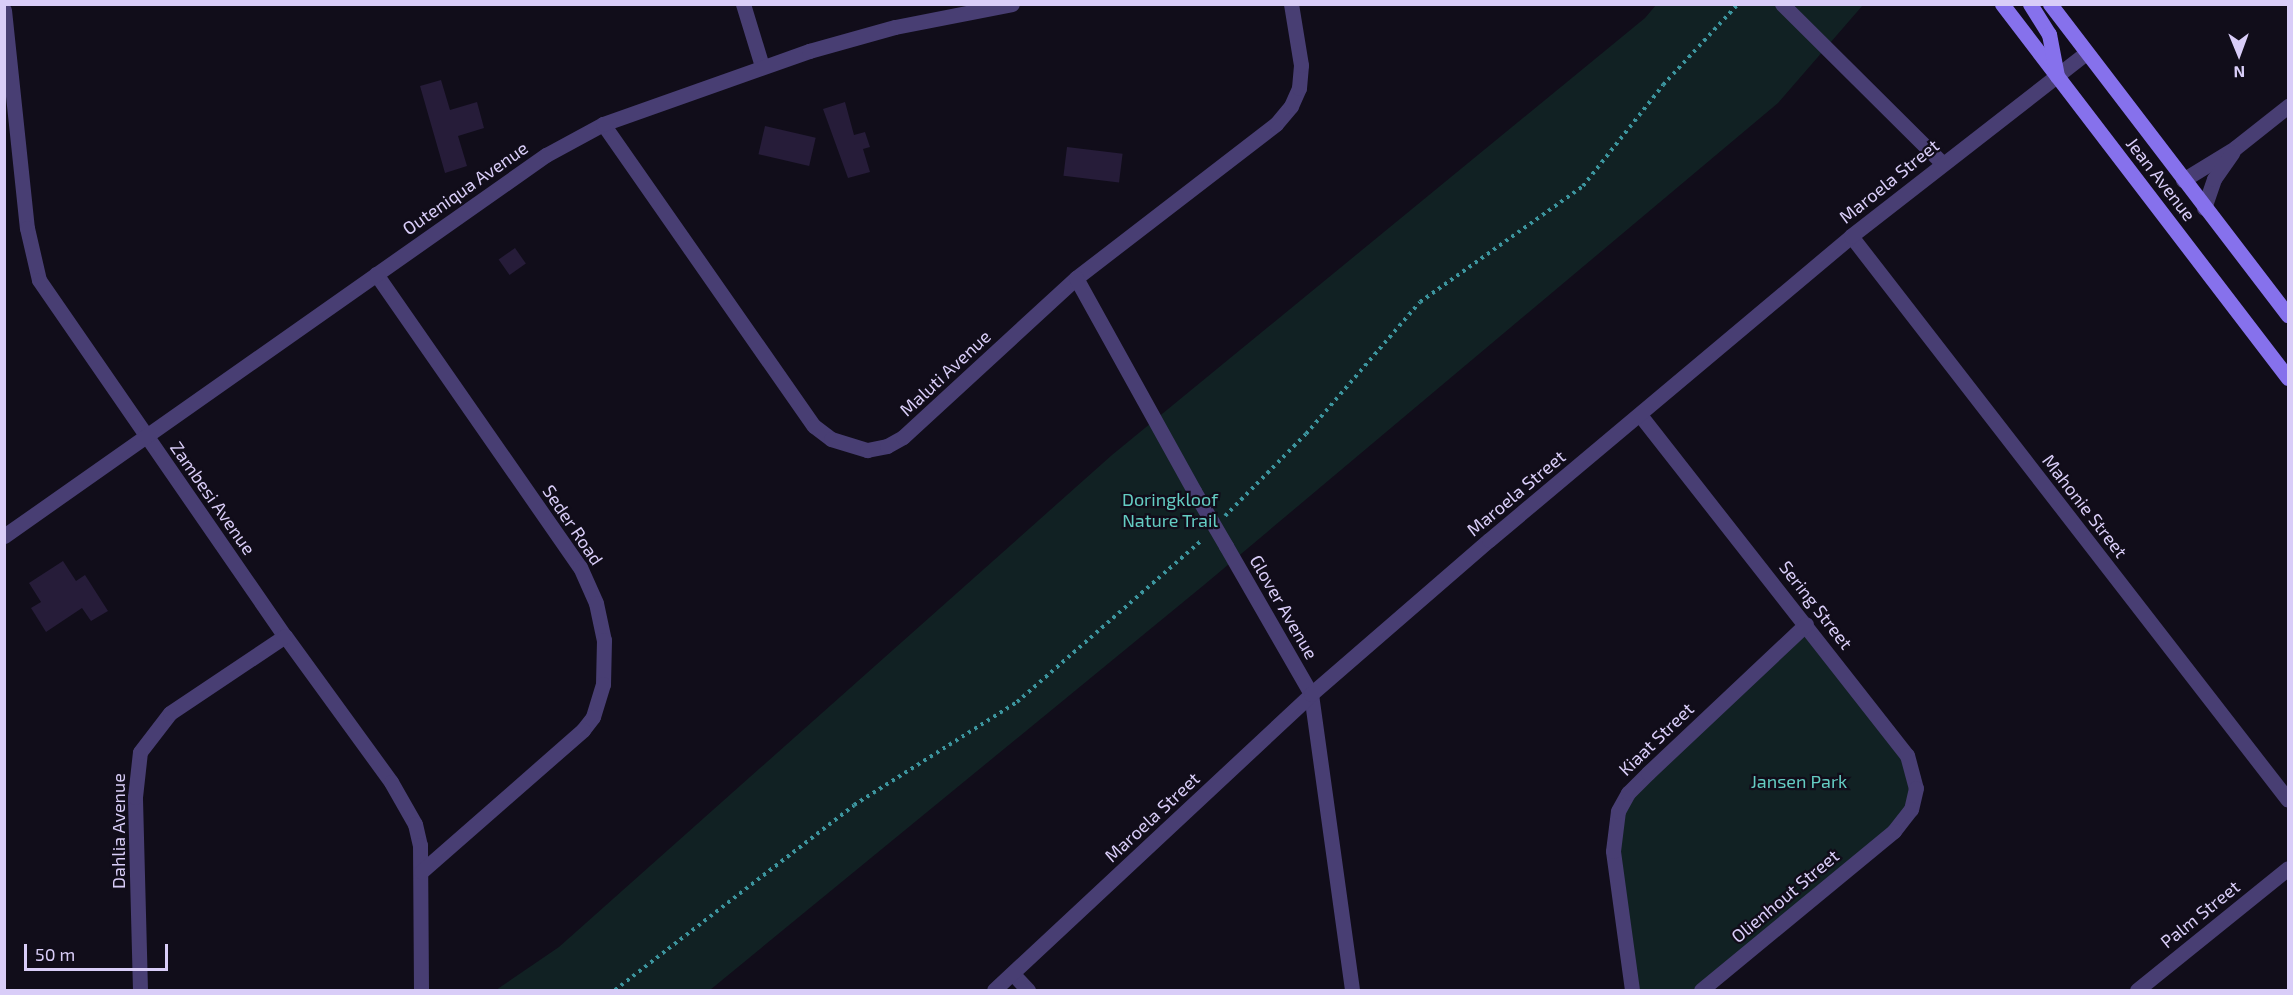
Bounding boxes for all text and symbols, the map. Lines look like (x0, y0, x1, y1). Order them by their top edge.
north arrow (2209, 24, 2269, 84)
text: N (2233, 63, 2245, 82)
street label: Jean Avenue (2122, 133, 2200, 225)
street label: Maroela Street (1835, 134, 1943, 228)
street label: Outeniqua Avenue (398, 137, 532, 239)
street label: Maluti Avenue (895, 325, 995, 421)
street label: Zambesi Avenue (166, 437, 260, 559)
street label: Maroela Street (1462, 446, 1570, 540)
street label: Mahonie Street (2038, 450, 2132, 562)
street label: Seder Road (538, 481, 608, 569)
park label: Doringkloof Nature Trail (1122, 489, 1218, 532)
street label: Glover Avenue (1245, 551, 1323, 663)
street label: Sering Street (1775, 557, 1857, 653)
street label: Kiaat Street (1614, 698, 1698, 780)
street label: Maroela Street (1100, 768, 1204, 866)
park label: Jansen Park (1751, 770, 1847, 792)
street label: Dahlia Avenue (107, 773, 129, 889)
street label: Olienhout Street (1727, 845, 1843, 947)
street label: Palm Street (2156, 876, 2244, 952)
scale bar (27, 932, 171, 970)
text: 50 m (35, 943, 75, 965)

